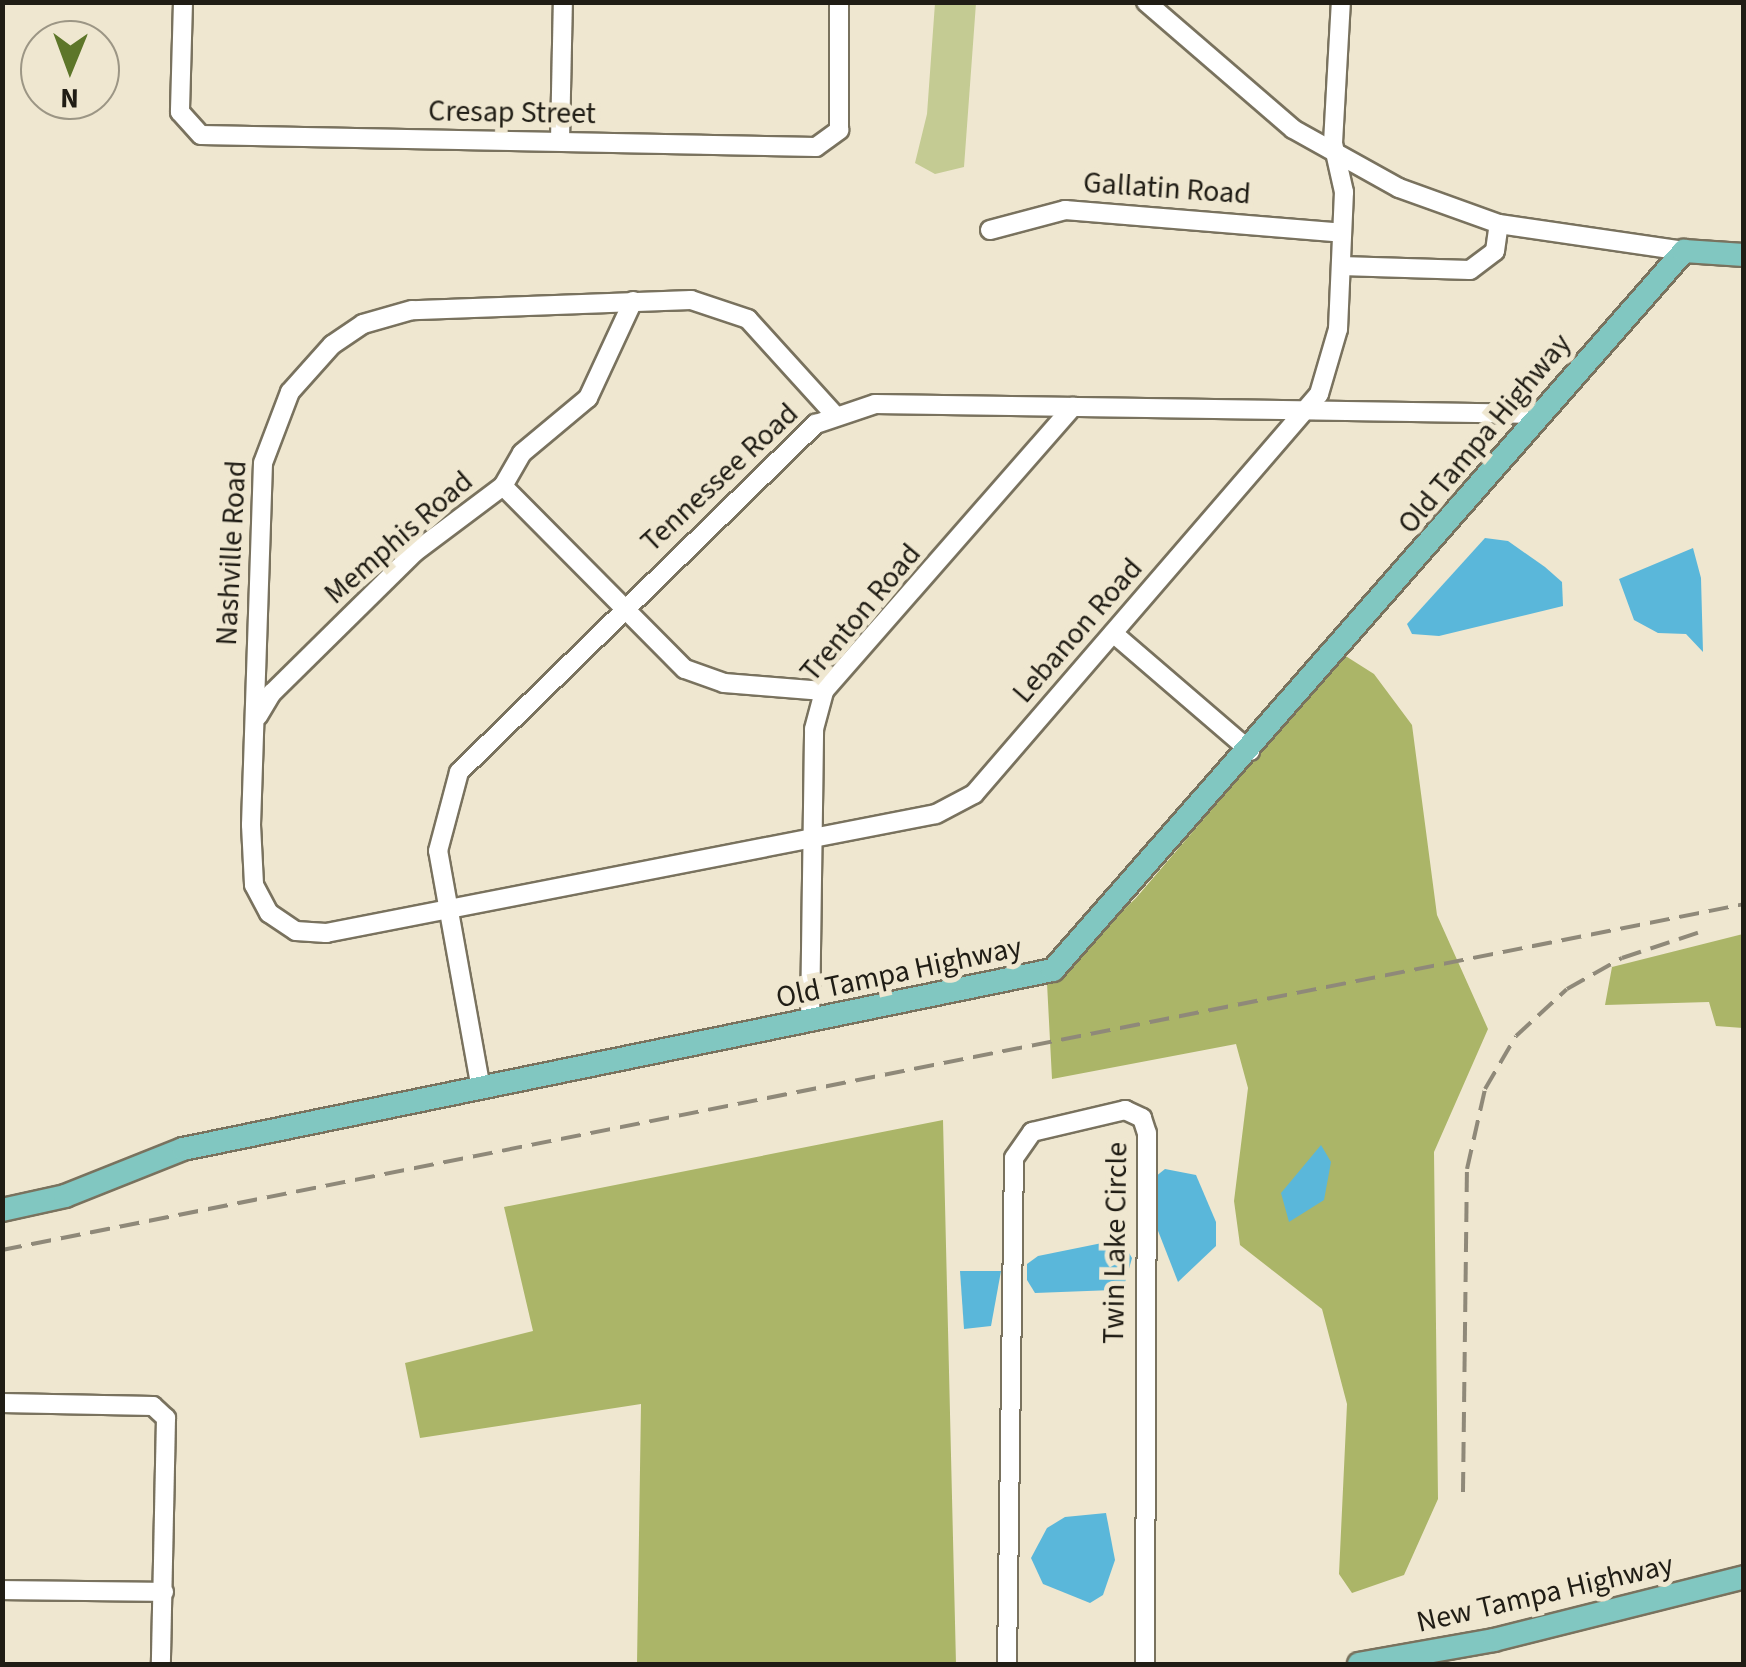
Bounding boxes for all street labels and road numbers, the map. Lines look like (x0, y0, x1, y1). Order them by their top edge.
street label: Cresap Street (428, 94, 596, 132)
street label: Gallatin Road (1082, 165, 1252, 213)
street label: Old Tampa Highway (1391, 327, 1579, 541)
street label: Tennessee Road (634, 396, 806, 560)
street label: Nashville Road (209, 459, 255, 647)
street label: Memphis Road (317, 464, 481, 612)
street label: Trenton Road (793, 537, 929, 689)
street label: Lebanon Road (1005, 551, 1151, 711)
street label: Old Tampa Highway (773, 929, 1025, 1017)
street label: Twin Lake Circle (1096, 1142, 1136, 1344)
street label: New Tampa Highway (1413, 1547, 1677, 1641)

